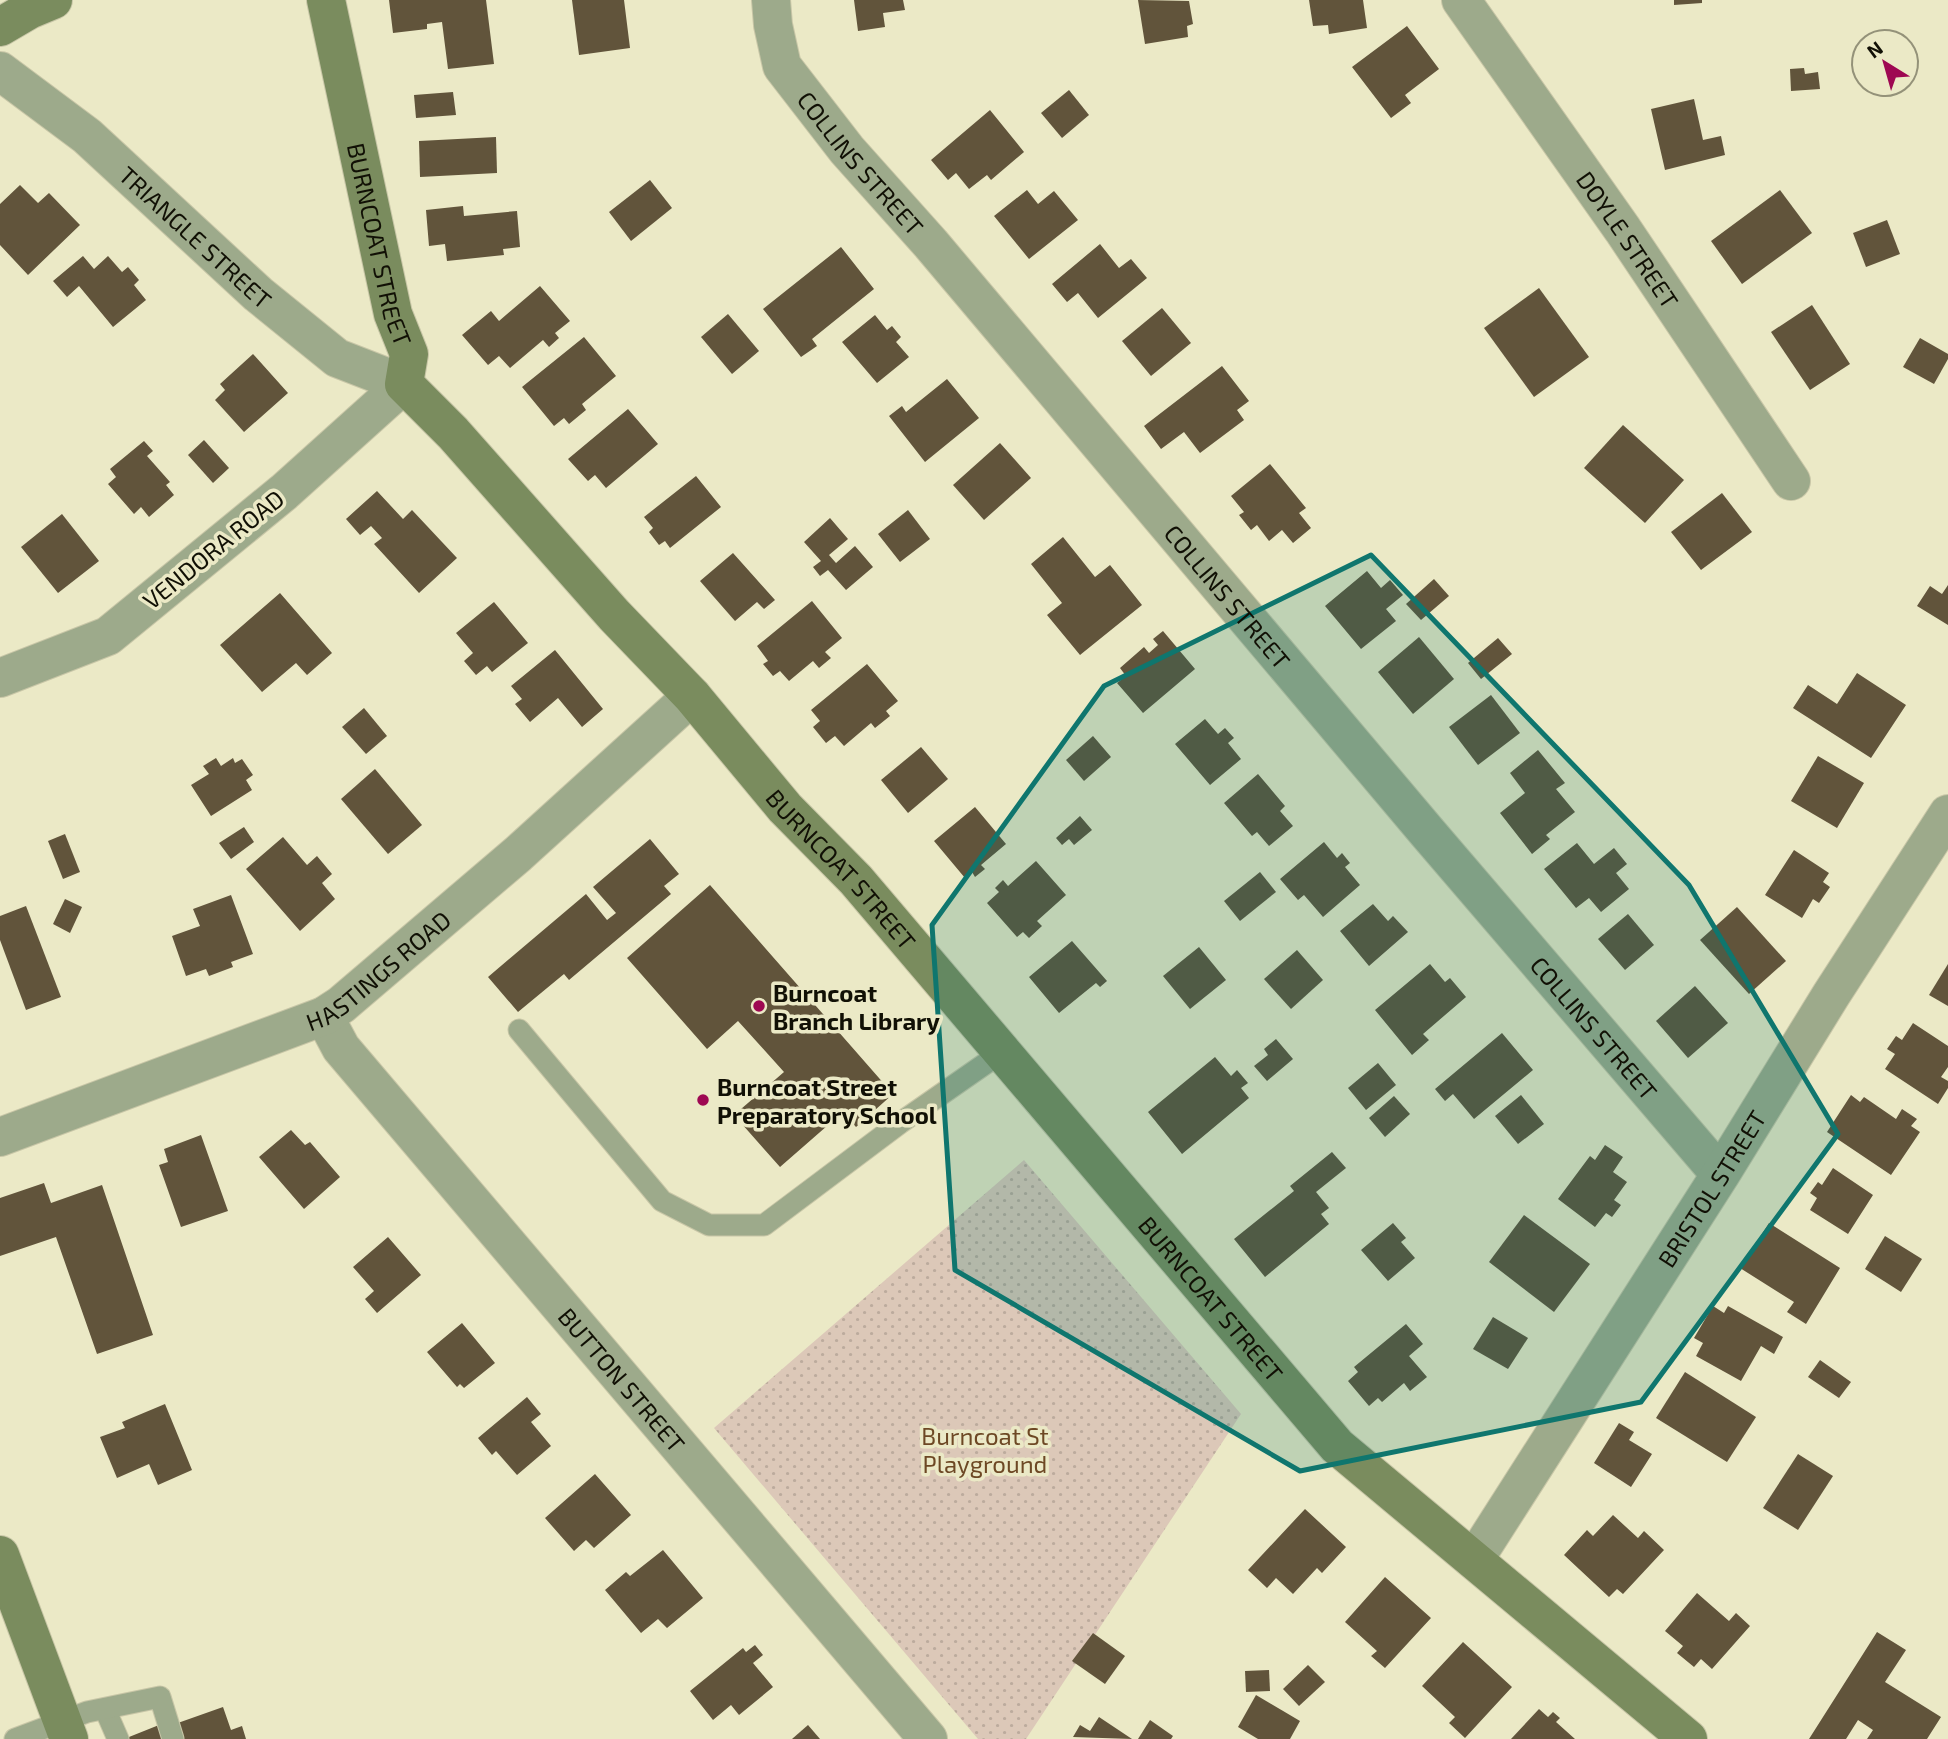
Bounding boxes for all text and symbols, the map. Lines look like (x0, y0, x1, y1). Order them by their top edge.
north arrow (1850, 28, 1920, 98)
text: N (1862, 36, 1887, 62)
street label: COLLINS STREET (792, 85, 930, 241)
street label: BURNCOAT STREET (342, 140, 419, 350)
street label: TRIANGLE STREET (114, 159, 278, 314)
street label: DOYLE STREET (1571, 165, 1685, 313)
street label: VENDORA ROAD (137, 483, 289, 615)
street label: COLLINS STREET (1159, 518, 1297, 674)
street label: BURNCOAT STREET (761, 783, 923, 955)
street label: HASTINGS ROAD (302, 904, 456, 1036)
street label: COLLINS STREET (1525, 950, 1664, 1105)
place label: Burncoat Branch Library (773, 978, 940, 1035)
marker: Burncoat Branch Library (751, 998, 767, 1014)
place label: Burncoat Street Preparatory School (717, 1072, 937, 1129)
marker: Burncoat Street Preparatory School (695, 1092, 711, 1108)
street label: BRISTOL STREET (1651, 1105, 1771, 1272)
street label: BURNCOAT STREET (1133, 1210, 1290, 1387)
street label: BUTTON STREET (553, 1301, 692, 1457)
park label: Burncoat St Playground (921, 1421, 1049, 1478)

